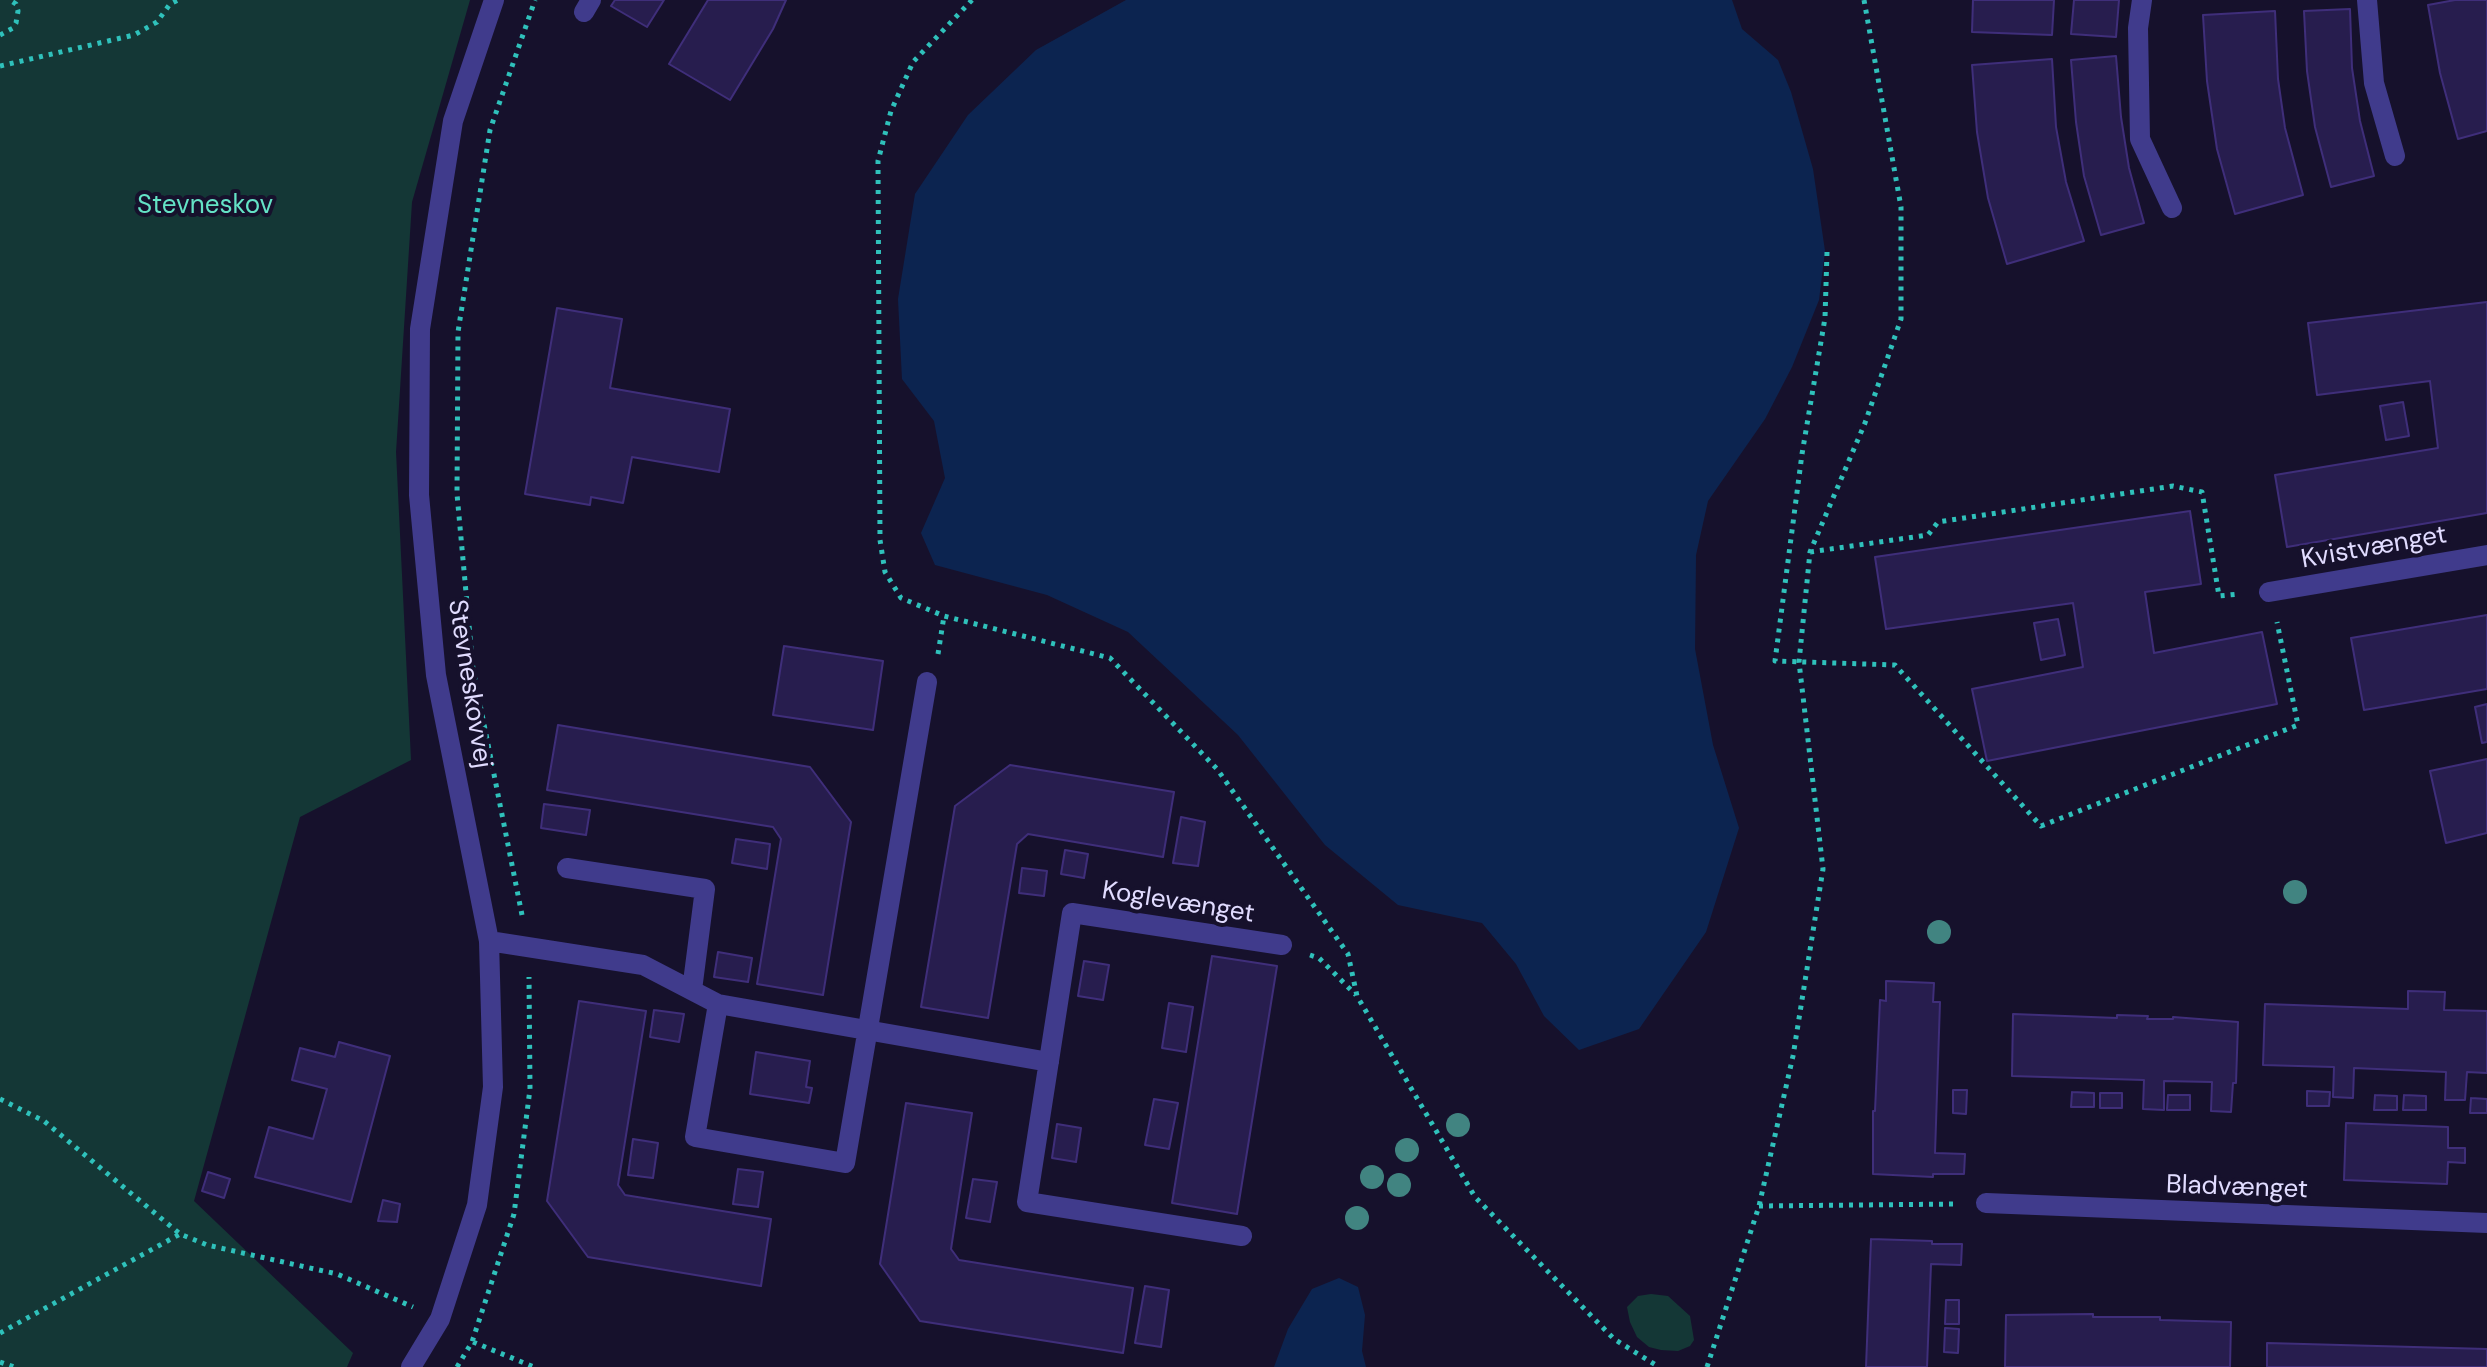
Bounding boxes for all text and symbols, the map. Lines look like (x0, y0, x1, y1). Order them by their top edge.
park label: Stevneskov (137, 190, 273, 222)
street label: Kvistvænget (2299, 520, 2449, 576)
street label: Stevneskovvej (440, 597, 498, 771)
street label: Koglevænget (1100, 876, 1256, 930)
street label: Bladvænget (2165, 1170, 2309, 1206)

